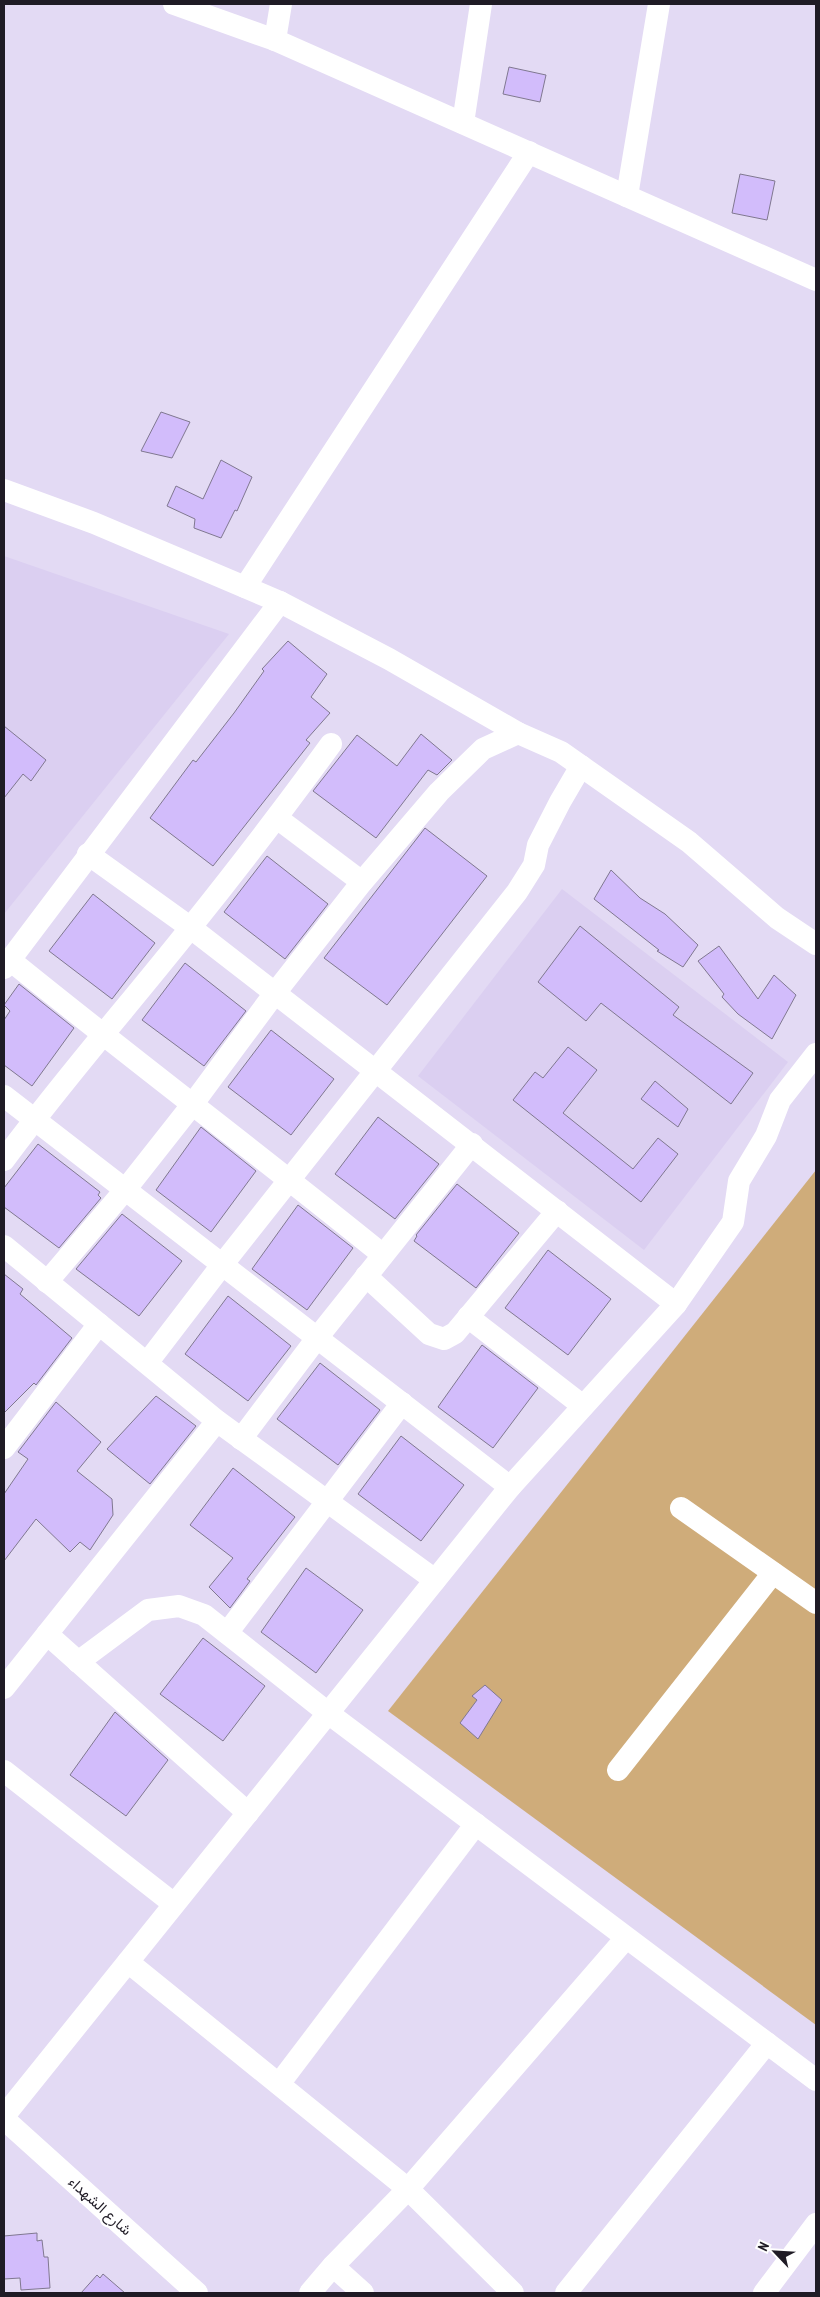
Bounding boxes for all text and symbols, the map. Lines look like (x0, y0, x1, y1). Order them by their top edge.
street label: شارع الشهداء (63, 2172, 136, 2241)
north arrow (750, 2227, 800, 2277)
text: N (753, 2239, 773, 2254)

